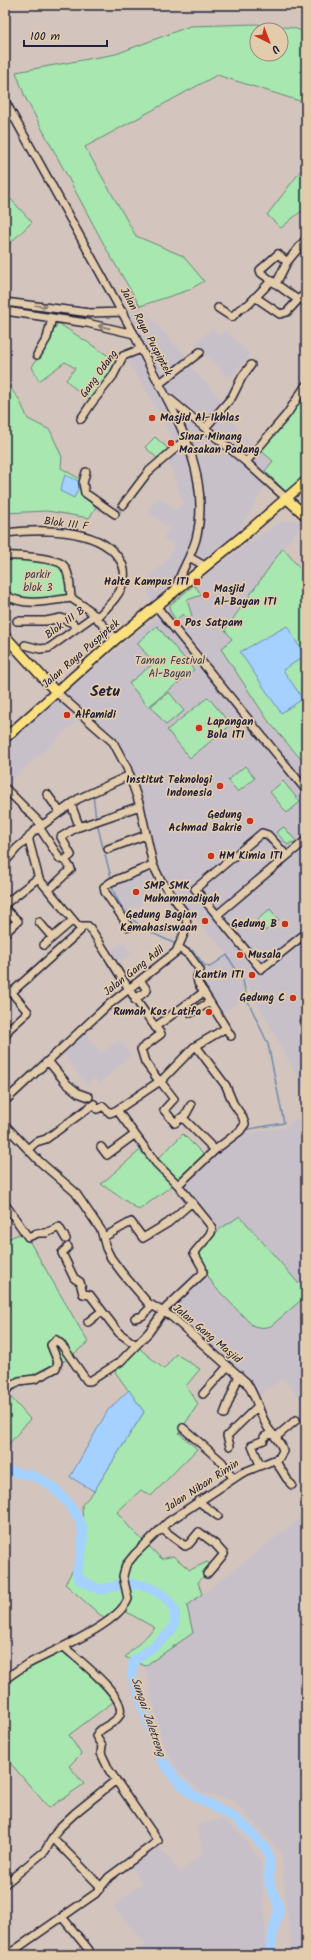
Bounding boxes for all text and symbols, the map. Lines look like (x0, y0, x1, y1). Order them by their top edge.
scale bar (24, 22, 107, 48)
north arrow (249, 22, 289, 62)
text: 100 m (30, 27, 61, 46)
text: U (266, 40, 283, 58)
street label: Jalan Raya Puspiptek (115, 284, 177, 380)
one-way arrow (34, 302, 47, 310)
one-way arrow (98, 322, 111, 330)
street label: Gang Odang (75, 346, 123, 402)
place label: Masjid Al-Ikhlas (160, 409, 240, 427)
marker: Masjid Al-Ikhlas (147, 413, 157, 423)
place label: Sinar Minang Masakan Padang (179, 428, 260, 459)
marker: Sinar Minang Masakan Padang (166, 438, 176, 448)
street label: Blok III F (43, 512, 90, 536)
park label: parkir blok 3 (23, 566, 53, 597)
place label: Halte Kampus ITI (104, 573, 190, 591)
marker: Halte Kampus ITI (192, 577, 202, 587)
place label: Masjid Al-Bayan ITI (214, 580, 277, 611)
marker: Masjid Al-Bayan ITI (201, 590, 211, 600)
street label: Blok III B (41, 602, 89, 644)
street label: Jalan Raya Puspiptek (38, 614, 125, 693)
place label: Pos Satpam (185, 614, 243, 632)
marker: Pos Satpam (172, 618, 182, 628)
park label: Taman Festival Al-Bayan (135, 652, 205, 683)
district label: Setu (90, 680, 121, 704)
place label: Alfamidi (75, 706, 117, 724)
marker: Alfamidi (62, 710, 72, 720)
place label: Lapangan Bola ITI (207, 713, 253, 744)
marker: Lapangan Bola ITI (194, 723, 204, 733)
place label: Institut Teknologi Indonesia (126, 771, 213, 802)
marker: Institut Teknologi Indonesia (215, 781, 225, 791)
place label: Gedung Achmad Bakrie (169, 806, 243, 837)
marker: Gedung Achmad Bakrie (245, 816, 255, 826)
place label: HM Kimia ITI (219, 847, 283, 865)
marker: HM Kimia ITI (206, 851, 216, 861)
place label: SMP SMK Muhammadiyah (144, 877, 219, 908)
marker: SMP SMK Muhammadiyah (131, 887, 141, 897)
place label: Gedung Bagian Kemahasiswaan (120, 906, 197, 937)
place label: Gedung B (231, 915, 277, 933)
marker: Gedung Bagian Kemahasiswaan (200, 916, 210, 926)
marker: Gedung B (280, 919, 290, 929)
street label: Jalan Gang Adil (100, 941, 169, 1001)
place label: Musala (248, 946, 281, 964)
marker: Musala (235, 950, 245, 960)
place label: Kantin ITI (195, 966, 245, 984)
marker: Kantin ITI (247, 970, 257, 980)
place label: Gedung C (239, 989, 285, 1007)
marker: Gedung C (288, 993, 298, 1003)
place label: Rumah Kos Latifa (113, 1003, 201, 1021)
marker: Rumah Kos Latifa (204, 1007, 214, 1017)
street label: Jalan Gang Masjid (169, 1300, 246, 1369)
street label: Jalan Niban Rimin (161, 1455, 243, 1517)
water label: Sungai Jaletreng (125, 1675, 171, 1761)

